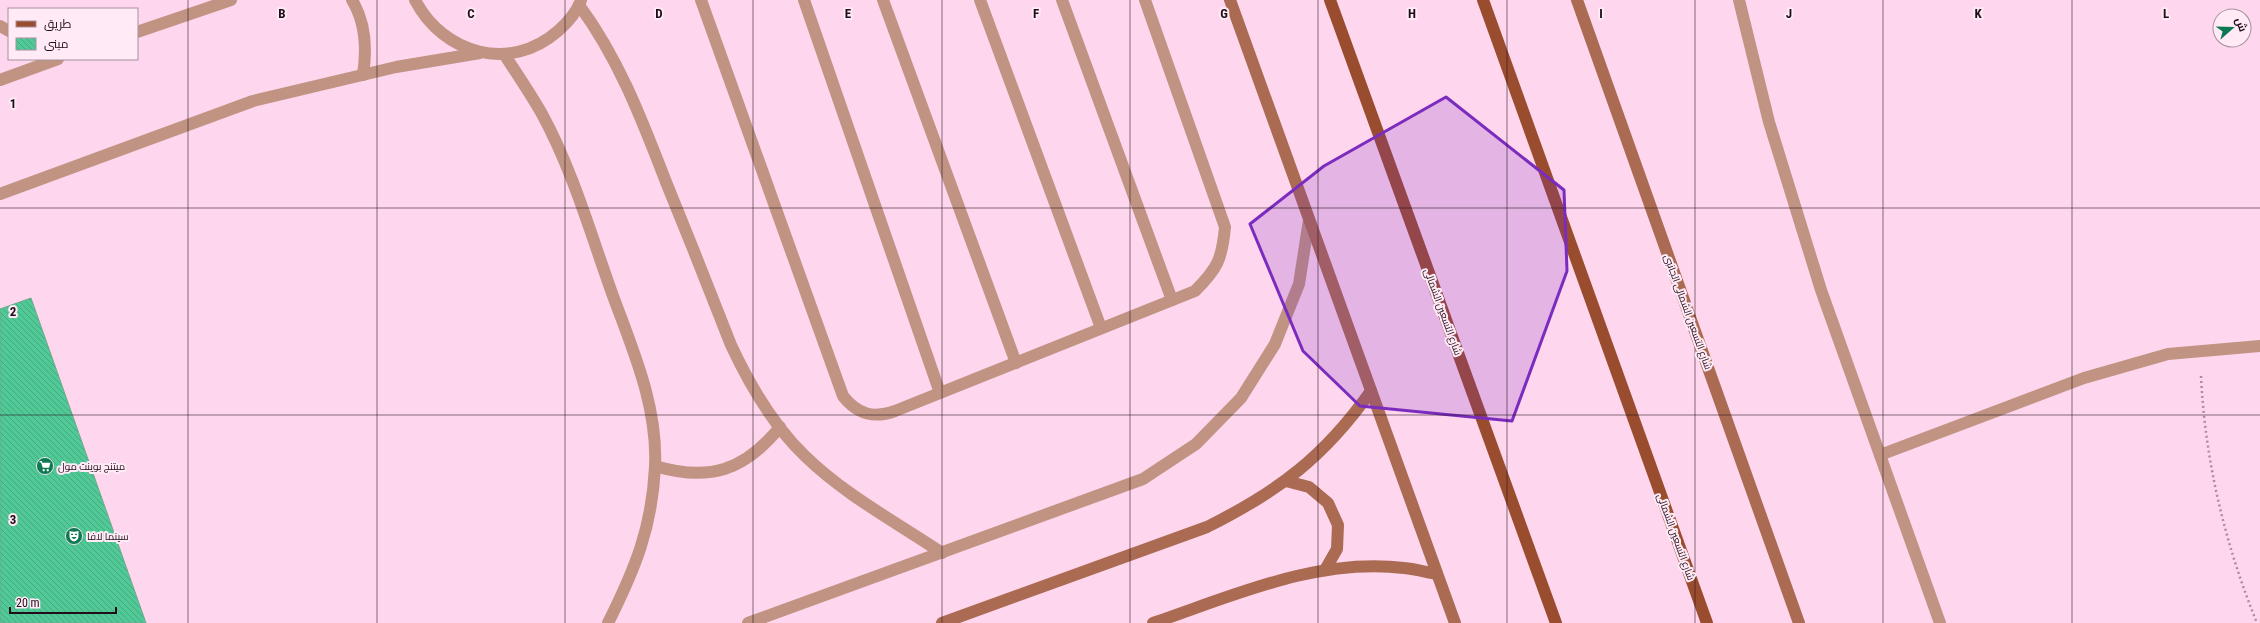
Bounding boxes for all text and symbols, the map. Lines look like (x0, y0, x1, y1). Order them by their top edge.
text: B (278, 6, 286, 21)
text: C (467, 6, 475, 21)
text: D (655, 6, 663, 21)
text: E (845, 6, 852, 21)
text: F (1033, 6, 1039, 21)
text: G (1220, 6, 1228, 21)
text: H (1408, 6, 1416, 21)
text: I (1599, 6, 1603, 21)
text: J (1786, 6, 1792, 21)
text: K (1974, 6, 1982, 21)
text: L (2163, 6, 2169, 21)
legend (8, 8, 138, 60)
north arrow (2212, 8, 2252, 48)
text: ش (2232, 16, 2249, 34)
text: طريق (44, 17, 72, 31)
text: مبنى (44, 37, 69, 51)
text: 1 (10, 96, 16, 111)
street label: شارع التسعين الشمالى الجانبى (1661, 253, 1714, 371)
street label: شارع التسعين الشمالى (1421, 267, 1464, 357)
text: 2 (10, 304, 17, 319)
supermarket icon: ميتنج بوينت مول (35, 456, 55, 476)
place label: ميتنج بوينت مول (58, 461, 125, 473)
street label: شارع التسعين الشمالى (1654, 492, 1697, 582)
text: 3 (10, 512, 16, 527)
theatre icon: سينما لافا (64, 526, 84, 546)
place label: سينما لافا (87, 531, 129, 542)
scale bar (10, 589, 116, 615)
text: 20 m (16, 596, 40, 610)

